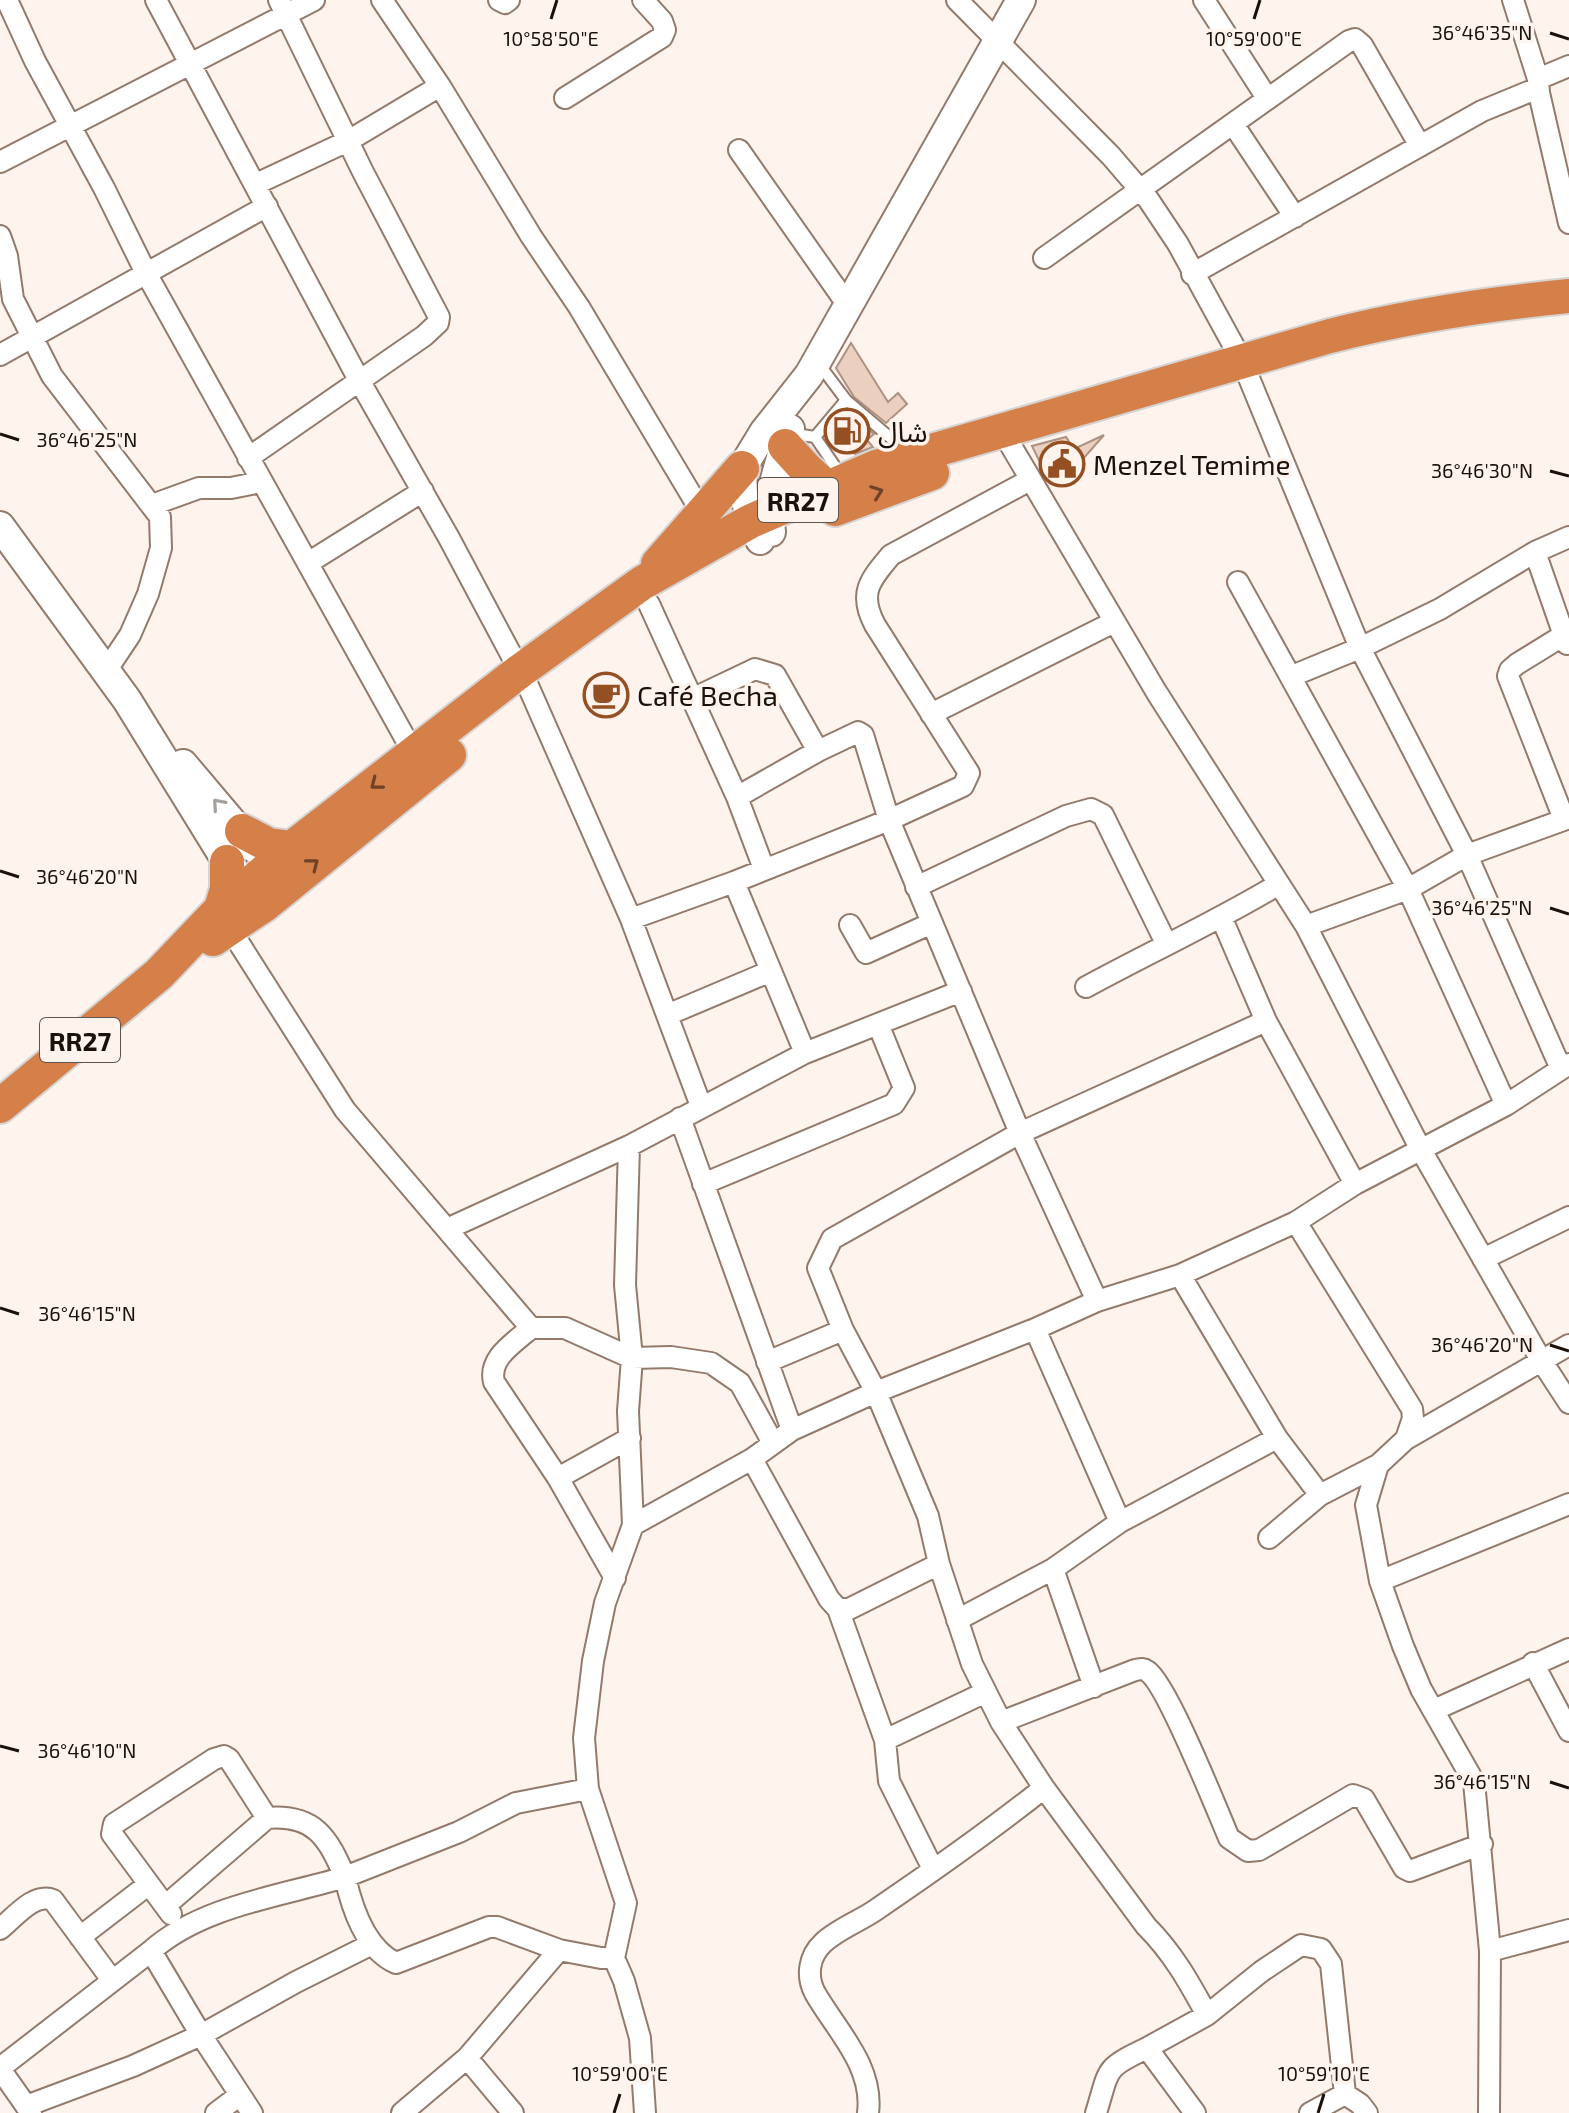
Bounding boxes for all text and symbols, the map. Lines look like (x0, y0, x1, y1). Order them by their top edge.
text: 36°46'35"N (1432, 20, 1532, 44)
text: 10°58'50"E (503, 26, 599, 50)
text: 10°59'00"E (1206, 26, 1302, 50)
fuel station icon: شال (823, 407, 871, 455)
place label: شال (878, 414, 928, 449)
text: 36°46'25"N (37, 427, 137, 451)
public building icon: Menzel Temime (1038, 440, 1086, 488)
place label: Menzel Temime (1093, 447, 1291, 481)
text: 36°46'30"N (1431, 458, 1533, 482)
road number: RR27 (758, 478, 838, 522)
one-way arrow (870, 485, 884, 502)
cafe icon: Café Becha (582, 671, 630, 719)
place label: Café Becha (637, 678, 778, 712)
one-way arrow (370, 774, 385, 788)
one-way arrow (213, 799, 228, 813)
one-way arrow (304, 859, 319, 873)
text: 36°46'20"N (36, 864, 138, 888)
text: 36°46'25"N (1432, 895, 1532, 919)
road number: RR27 (40, 1018, 120, 1062)
text: 36°46'15"N (38, 1301, 136, 1325)
text: 36°46'20"N (1431, 1332, 1533, 1356)
text: 36°46'10"N (38, 1738, 136, 1762)
text: 36°46'15"N (1433, 1769, 1531, 1793)
text: 10°59'00"E (572, 2061, 668, 2085)
text: 10°59'10"E (1278, 2061, 1370, 2085)

